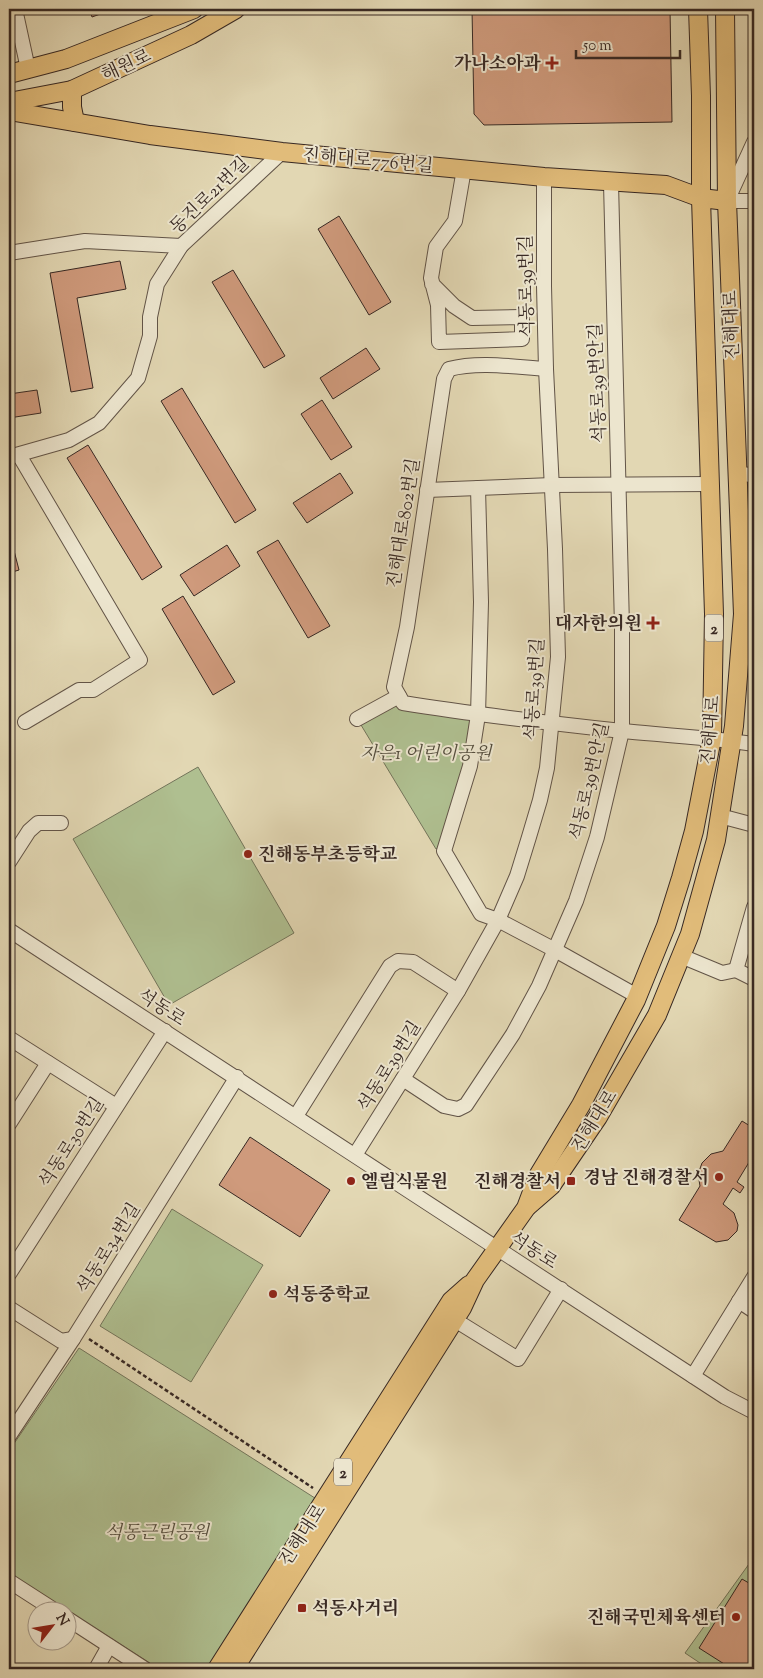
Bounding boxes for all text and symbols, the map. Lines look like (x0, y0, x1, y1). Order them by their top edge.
scale bar (576, 28, 679, 60)
text: 50 m (582, 36, 612, 57)
street label: 해원로 (98, 44, 156, 90)
place label: 가나소아과 (454, 52, 542, 78)
marker: 가나소아과 (545, 56, 559, 70)
street label: 진해대로776번길 (301, 143, 434, 181)
street label: 동진로21번길 (165, 152, 256, 241)
street label: 석동로39번길 (514, 234, 542, 338)
street label: 진해대로 (719, 290, 747, 360)
street label: 석동로39번안길 (584, 322, 614, 443)
street label: 진해대로802번길 (382, 457, 428, 590)
place label: 대자한의원 (555, 612, 642, 638)
road number: 2 (705, 614, 723, 641)
marker: 대자한의원 (646, 616, 660, 630)
street label: 석동로39번길 (519, 637, 553, 741)
street label: 진해대로 (696, 694, 728, 766)
street label: 석동로39번안길 (565, 720, 617, 843)
park label: 자은1 어린이공원 (360, 742, 493, 768)
place label: 진해동부초등학교 (258, 843, 398, 869)
marker: 진해동부초등학교 (242, 848, 254, 860)
street label: 석동로 (132, 984, 190, 1034)
street label: 석동로39번길 (352, 1017, 429, 1118)
street label: 진해대로 (566, 1086, 625, 1158)
street label: 석동로30번길 (34, 1093, 112, 1194)
place label: 경남 진해경찰서 (583, 1166, 709, 1192)
place label: 엘림식물원 (361, 1170, 448, 1196)
place label: 진해경찰서 (474, 1170, 561, 1196)
marker: 경남 진해경찰서 (713, 1171, 725, 1183)
marker: 엘림식물원 (345, 1175, 357, 1187)
marker: 진해경찰서 (565, 1175, 577, 1187)
street label: 석동로34번길 (71, 1198, 148, 1300)
street label: 석동로 (504, 1227, 562, 1277)
place label: 석동중학교 (283, 1283, 371, 1309)
marker: 석동중학교 (267, 1288, 279, 1300)
road number: 2 (334, 1458, 352, 1485)
street label: 진해대로 (274, 1500, 334, 1572)
park label: 석동근린공원 (105, 1521, 211, 1547)
place label: 석동사거리 (312, 1597, 399, 1623)
north arrow (28, 1600, 78, 1650)
marker: 석동사거리 (296, 1602, 308, 1614)
place label: 진해국민체육센터 (587, 1606, 726, 1632)
text: N (50, 1610, 73, 1630)
marker: 진해국민체육센터 (730, 1611, 742, 1623)

